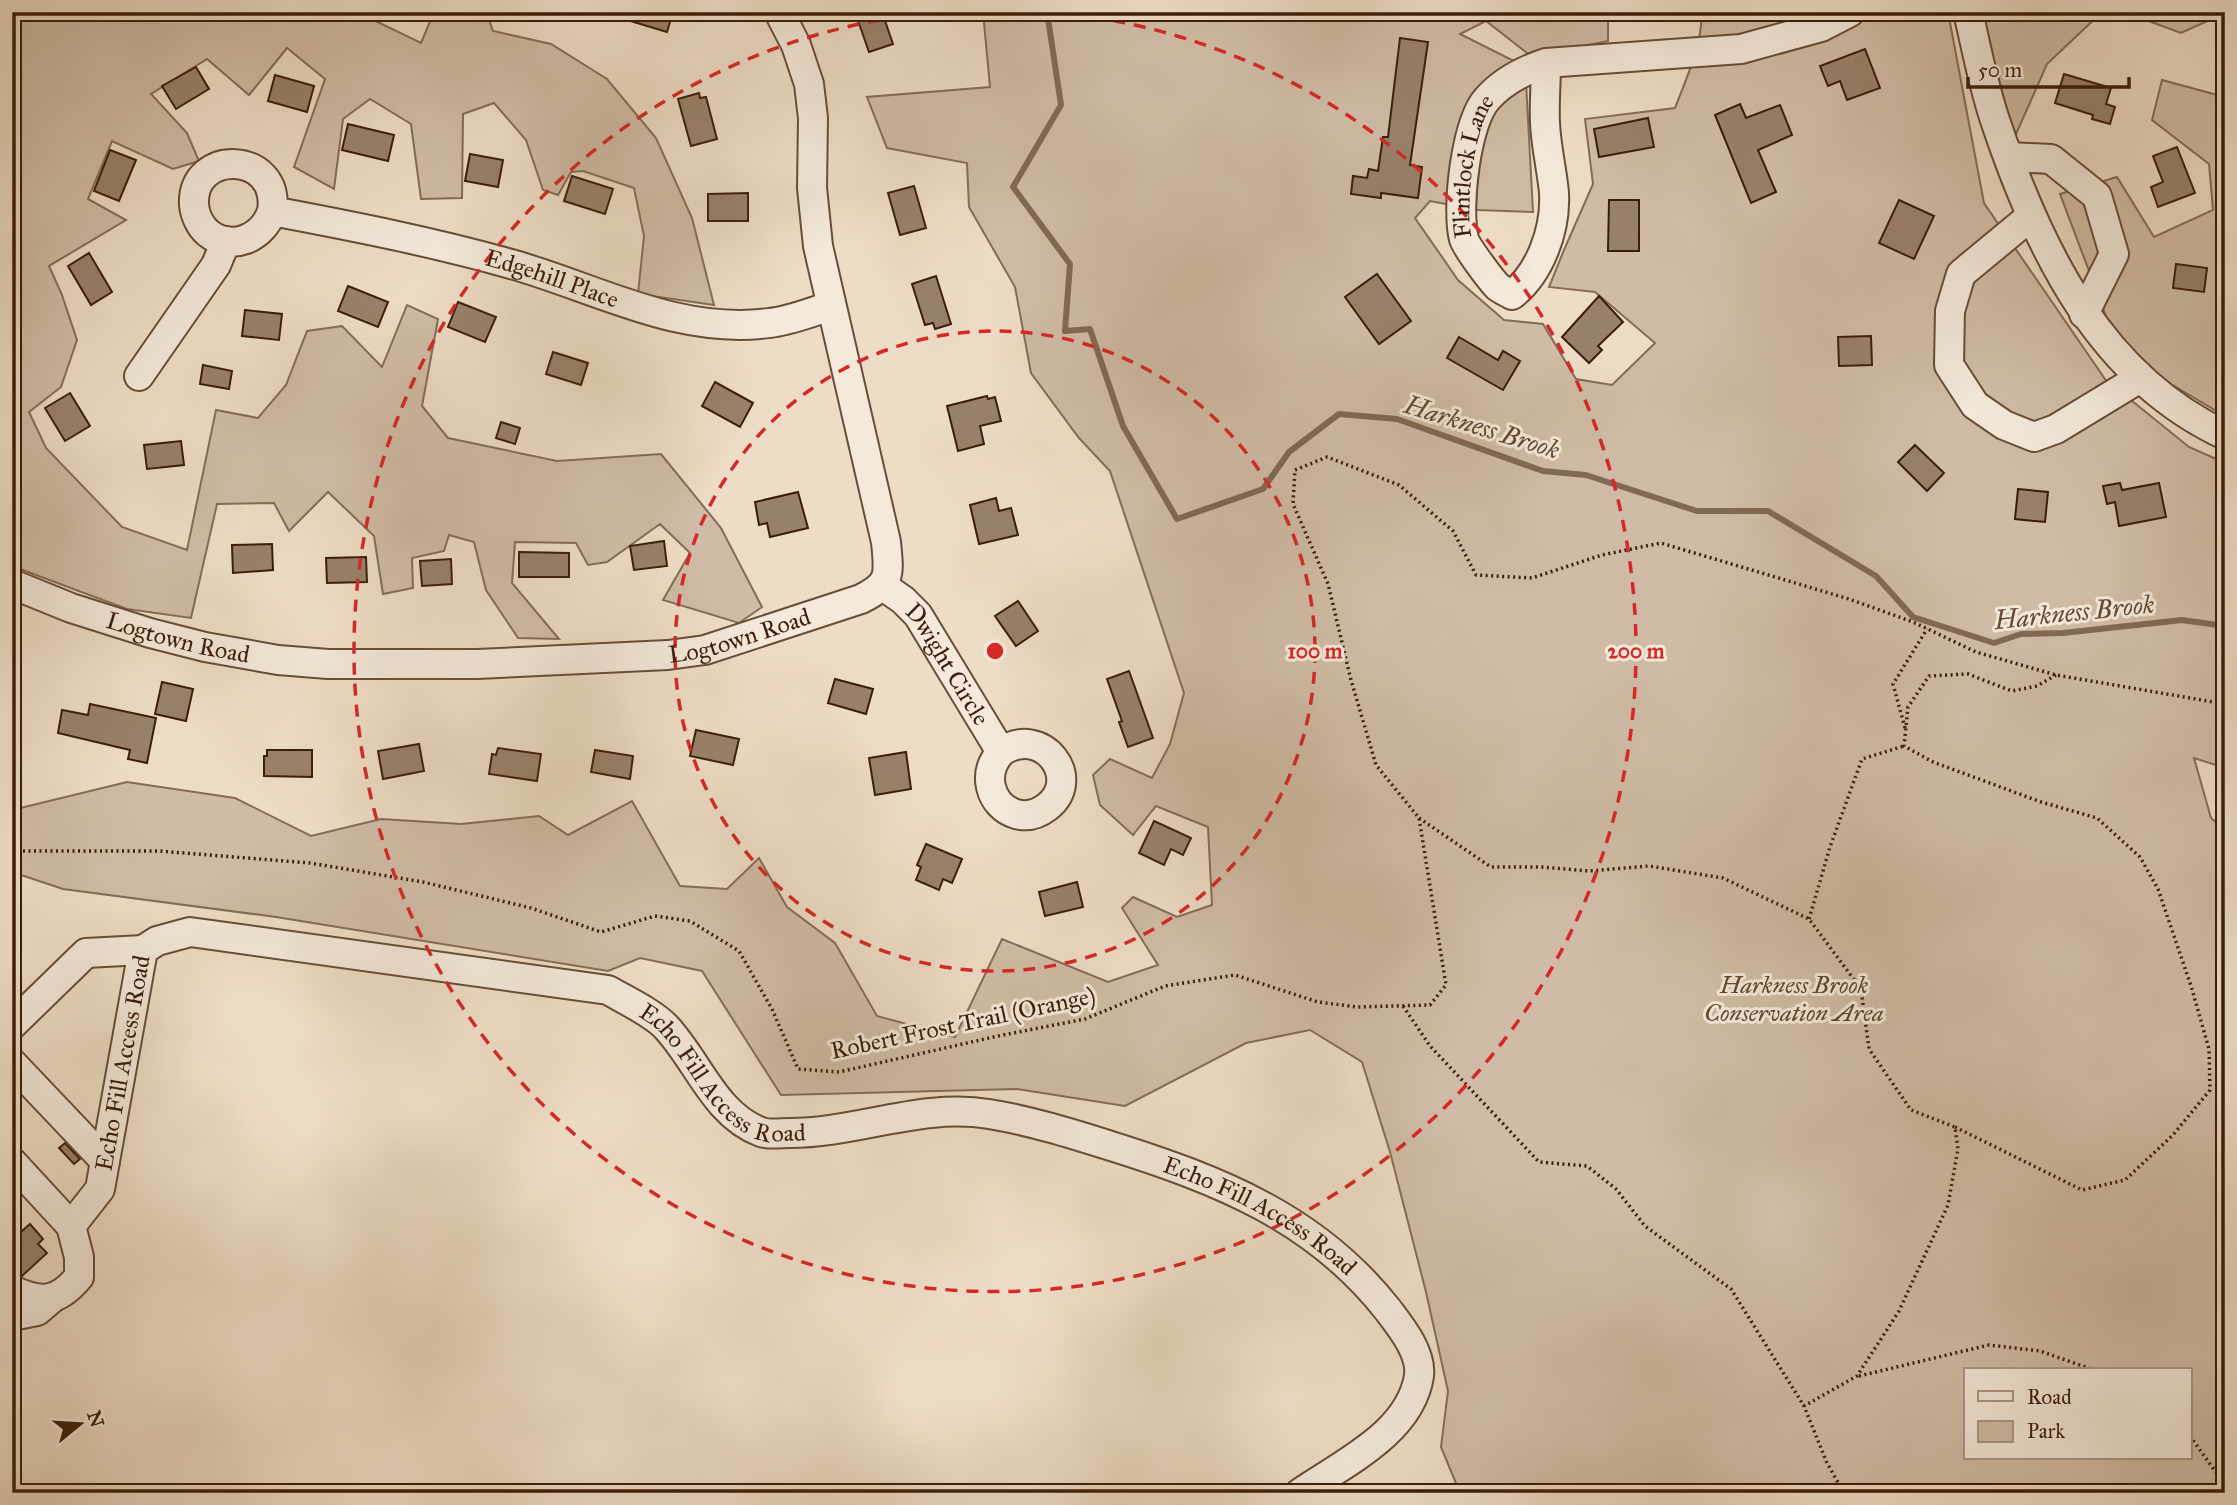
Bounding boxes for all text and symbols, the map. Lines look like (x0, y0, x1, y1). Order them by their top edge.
scale bar (1968, 46, 2128, 90)
text: 50 m (1978, 57, 2023, 83)
street label: Flintlock Lane (1446, 88, 1500, 240)
street label: Edgehill Place (482, 243, 623, 315)
water label: Harkness Brook (1399, 388, 1564, 466)
water label: Harkness Brook (1991, 588, 2156, 636)
street label: Dwight Circle (899, 596, 996, 731)
street label: Logtown Road (667, 601, 815, 670)
street label: Logtown Road (103, 605, 252, 670)
text: 100 m (1288, 638, 1343, 664)
text: 200 m (1608, 638, 1665, 664)
centre of rings (983, 639, 1007, 663)
street label: Echo Fill Access Road (89, 953, 157, 1173)
park label: Harkness Brook Conservation Area (1704, 970, 1884, 1028)
street label: Robert Frost Trail (Orange) (828, 980, 1098, 1066)
street label: Echo Fill Access Road (634, 996, 806, 1150)
street label: Echo Fill Access Road (1159, 1150, 1363, 1282)
legend (1964, 1368, 2192, 1460)
text: Road (2027, 1384, 2072, 1410)
north arrow (46, 1390, 116, 1460)
text: N (82, 1408, 109, 1430)
text: Park (2027, 1418, 2065, 1444)

